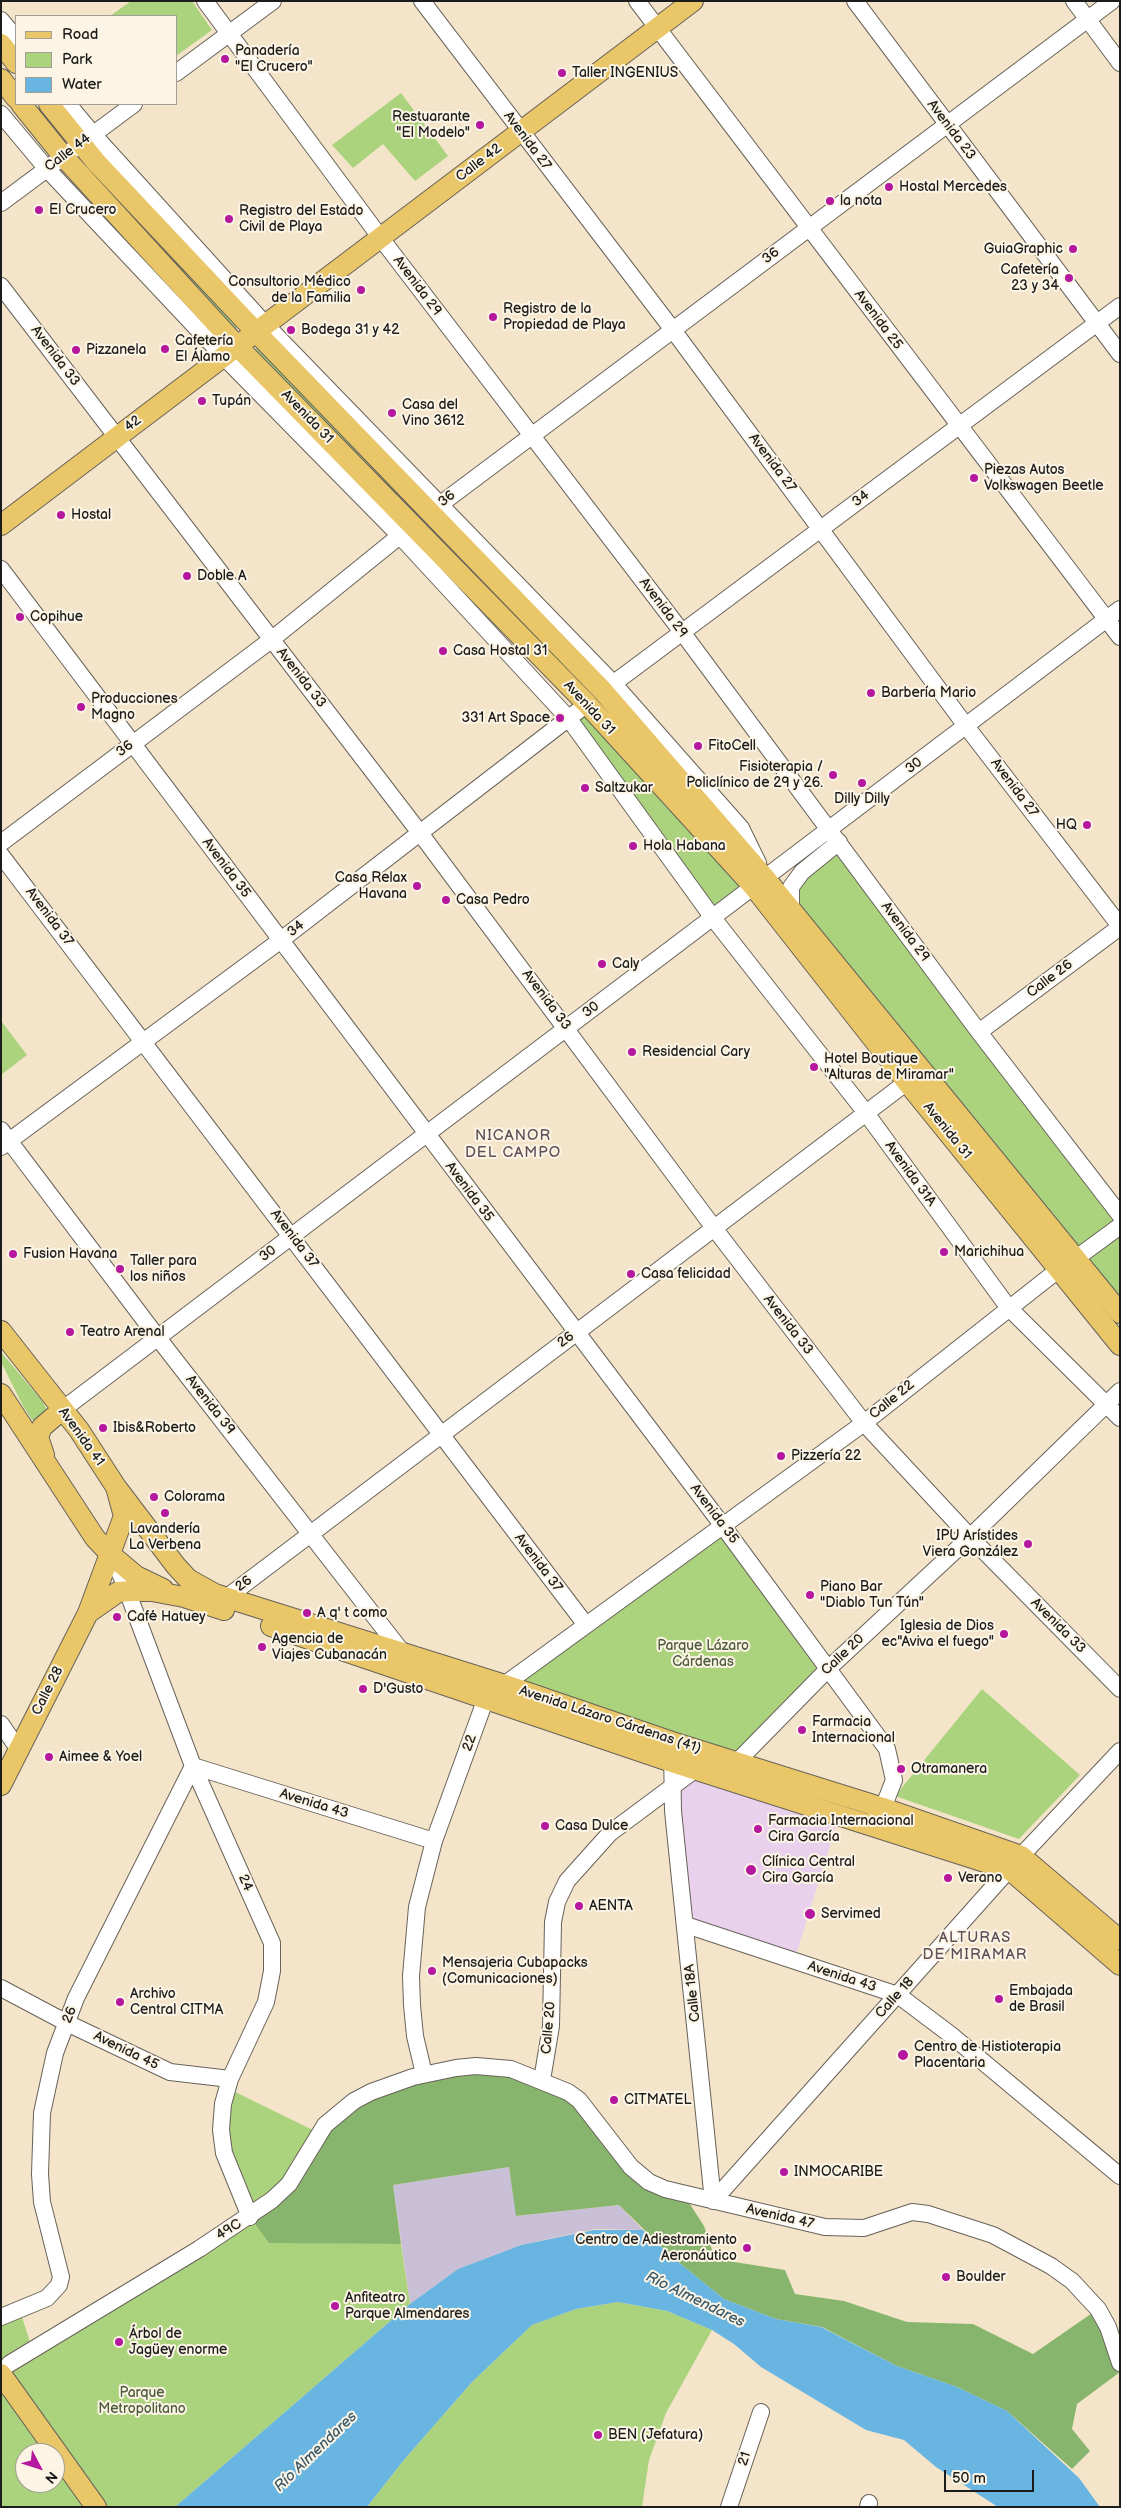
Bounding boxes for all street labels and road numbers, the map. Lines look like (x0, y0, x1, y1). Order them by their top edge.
street label: Avenida 23 (923, 97, 979, 163)
street label: Avenida 27 (500, 108, 554, 174)
street label: Calle 44 (42, 130, 94, 176)
street label: Calle 42 (453, 140, 505, 186)
street label: 36 (759, 244, 783, 268)
street label: Avenida 29 (389, 253, 445, 319)
street label: Avenida 25 (850, 287, 906, 353)
street label: Avenida 33 (27, 323, 83, 389)
street label: Avenida 31 (277, 387, 337, 447)
street label: 42 (121, 412, 145, 436)
street label: Avenida 27 (745, 430, 799, 496)
street label: 36 (435, 487, 459, 511)
street label: 34 (849, 487, 873, 511)
street label: Avenida 29 (635, 575, 691, 641)
street label: Avenida 33 (272, 645, 330, 711)
street label: Avenida 31 (560, 677, 618, 739)
street label: 36 (113, 737, 137, 761)
street label: 30 (902, 754, 926, 778)
street label: Avenida 27 (987, 755, 1041, 821)
street label: Avenida 35 (198, 835, 254, 901)
street label: Avenida 37 (21, 884, 77, 950)
street label: Avenida 29 (877, 899, 933, 965)
street label: 34 (284, 917, 308, 941)
street label: Calle 26 (1024, 956, 1076, 1002)
street label: Avenida 33 (518, 967, 574, 1033)
street label: 30 (579, 998, 603, 1022)
street label: Avenida 31 (919, 1099, 975, 1163)
street label: Avenida 31A (881, 1138, 939, 1210)
street label: Avenida 35 (441, 1159, 497, 1225)
street label: Avenida 37 (266, 1206, 322, 1272)
street label: 30 (256, 1242, 280, 1266)
street label: Avenida 33 (759, 1292, 817, 1358)
street label: 26 (554, 1328, 578, 1352)
street label: Avenida 39 (182, 1372, 238, 1438)
street label: Calle 22 (866, 1377, 918, 1423)
street label: Avenida 41 (54, 1405, 108, 1469)
street label: Avenida 35 (686, 1481, 742, 1547)
street label: Avenida 37 (510, 1530, 566, 1596)
street label: 26 (232, 1572, 256, 1596)
street label: Avenida 33 (1027, 1595, 1089, 1657)
street label: Calle 20 (818, 1631, 868, 1679)
street label: Calle 28 (29, 1664, 67, 1718)
street label: Avenida Lázaro Cárdenas (41) (517, 1683, 703, 1757)
street label: 22 (459, 1732, 481, 1754)
street label: Avenida 43 (278, 1786, 350, 1822)
street label: 24 (234, 1872, 256, 1894)
street label: Avenida 43 (806, 1958, 878, 1996)
street label: Calle 18A (682, 1963, 704, 2023)
street label: Calle 18 (872, 1974, 918, 2022)
street label: Calle 20 (538, 2001, 560, 2055)
street label: 26 (59, 2004, 81, 2026)
street label: Avenida 45 (91, 2028, 161, 2074)
street label: Avenida 47 (744, 2201, 816, 2233)
street label: 49C (213, 2216, 245, 2244)
street label: 21 (735, 2450, 755, 2468)

